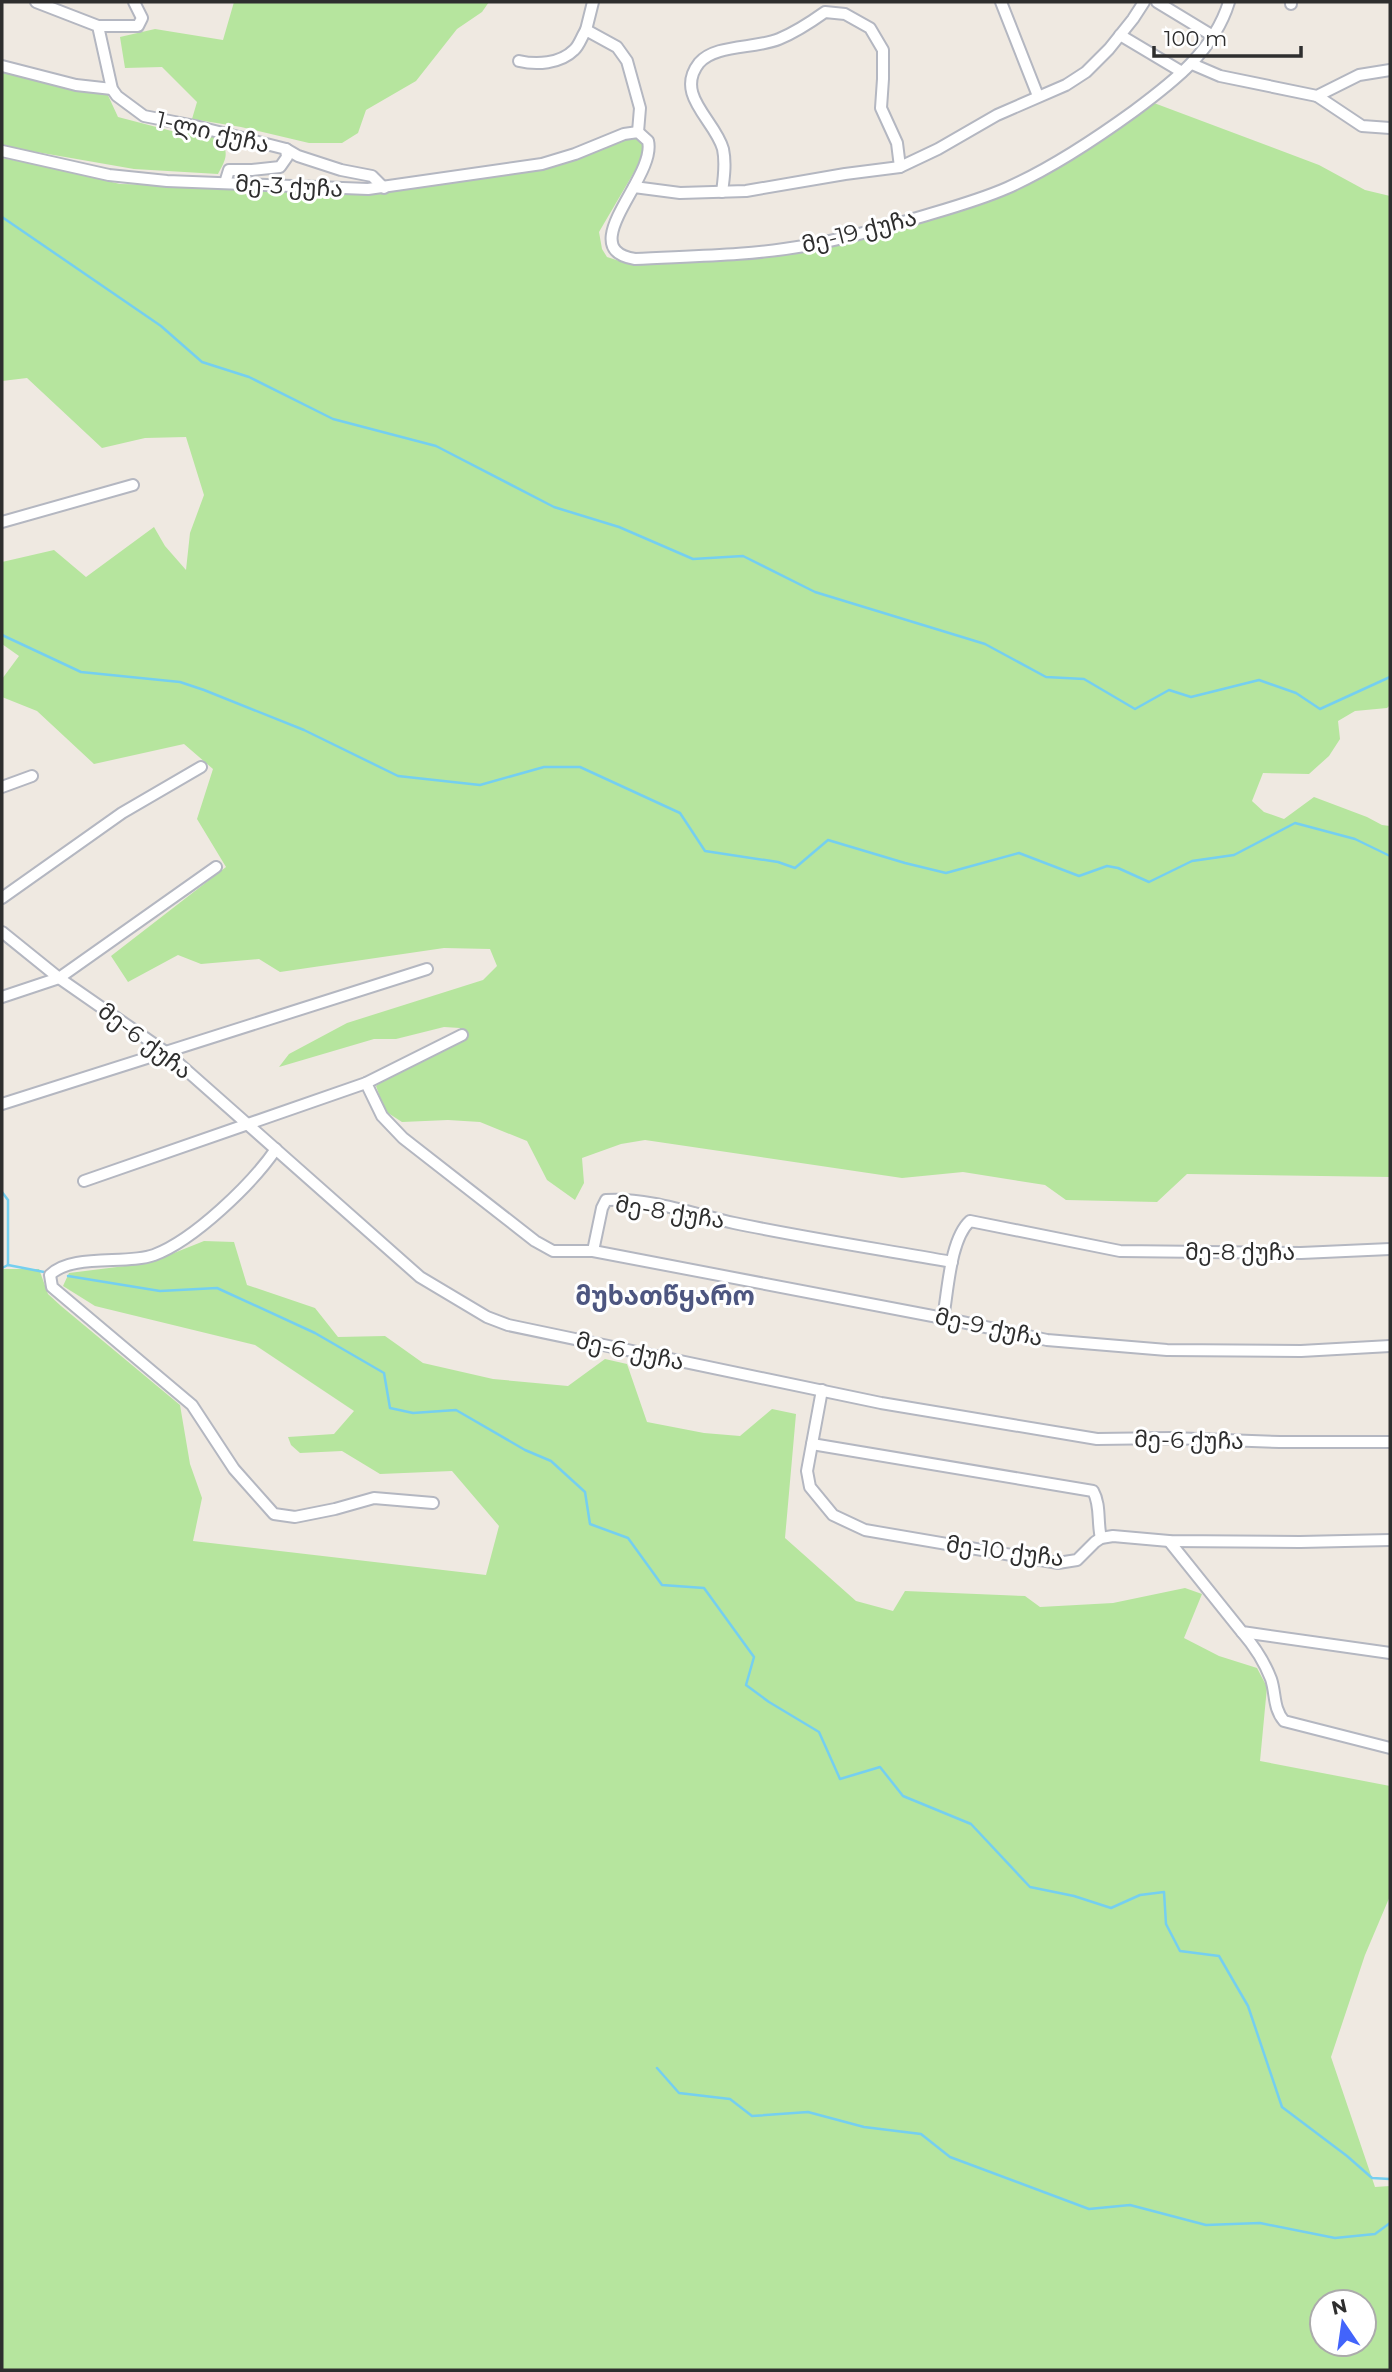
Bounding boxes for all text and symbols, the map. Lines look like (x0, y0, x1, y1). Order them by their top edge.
scale bar (1154, 14, 1301, 58)
text: 100 m (1164, 26, 1227, 51)
street label: 1-ლი ქუჩა (154, 105, 272, 159)
street label: მე-3 ქუჩა (234, 169, 344, 203)
street label: მე-19 ქუჩა (799, 203, 919, 259)
street label: მე-6 ქუჩა (93, 997, 197, 1085)
street label: მე-8 ქუჩა (613, 1190, 727, 1234)
street label: მე-8 ქუჩა (1185, 1238, 1295, 1266)
district label: მუხათწყარო (575, 1280, 755, 1312)
street label: მე-9 ქუჩა (933, 1302, 1045, 1352)
street label: მე-6 ქუჩა (573, 1326, 687, 1376)
street label: მე-6 ქუჩა (1134, 1425, 1244, 1455)
street label: მე-10 ქუჩა (944, 1530, 1066, 1572)
north arrow (1308, 2288, 1378, 2358)
text: N (1329, 2294, 1349, 2320)

